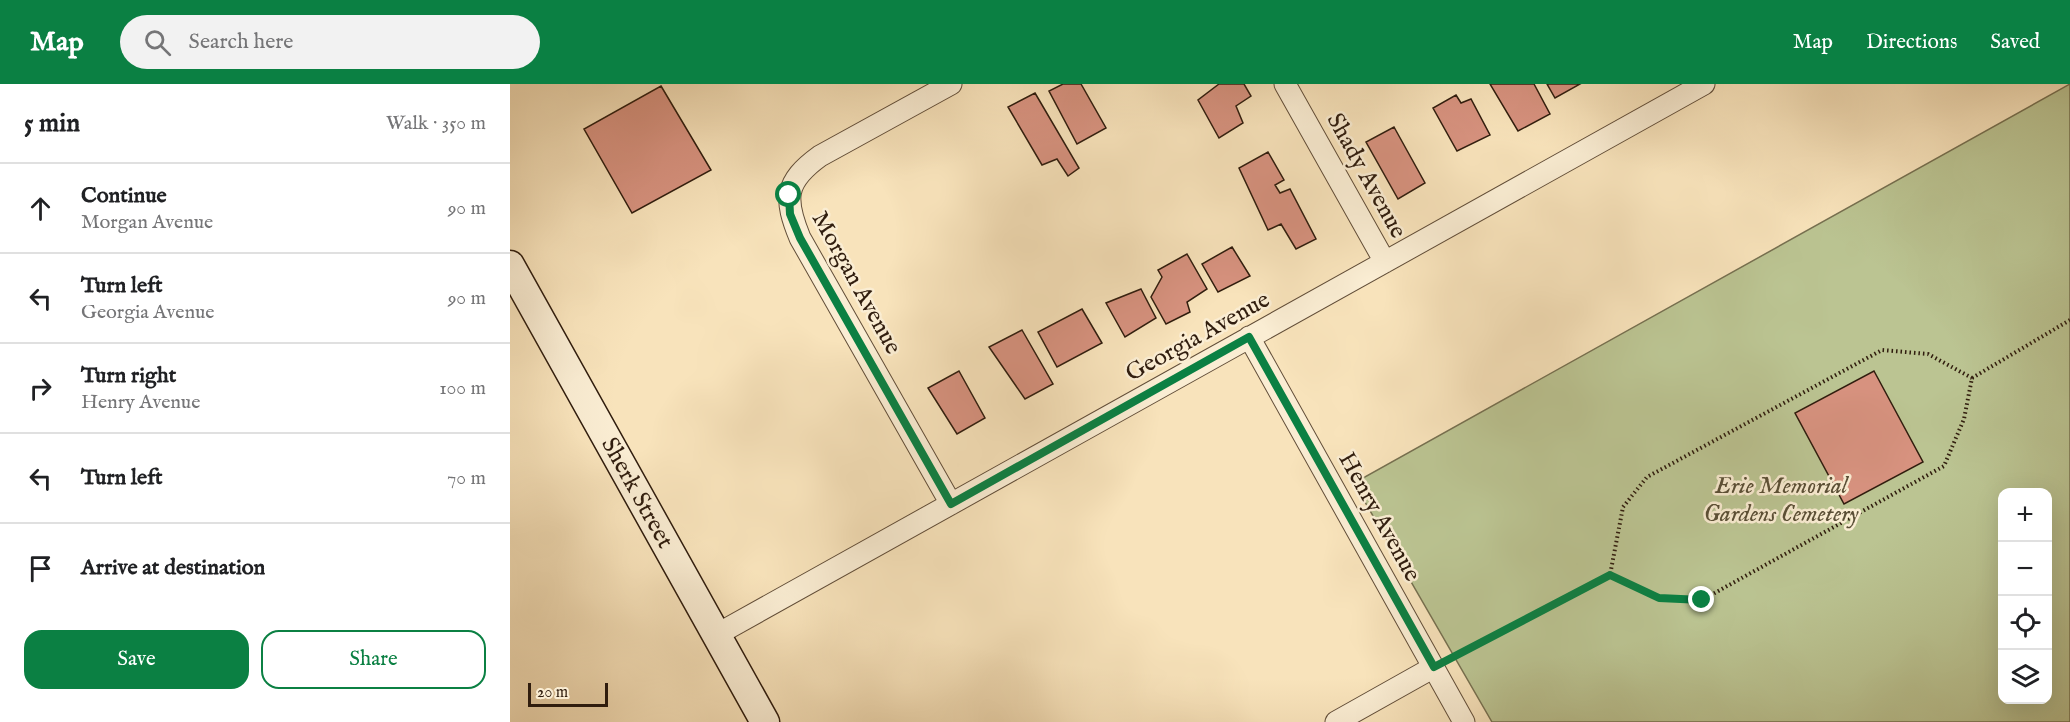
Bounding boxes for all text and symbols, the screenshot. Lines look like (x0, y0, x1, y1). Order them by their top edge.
search box (120, 15, 540, 69)
text: Map (30, 25, 84, 60)
icon: search (141, 26, 174, 59)
text: Search here (189, 28, 293, 56)
text: Map (1793, 29, 1833, 56)
text: Directions (1866, 29, 1957, 56)
text: Saved (1990, 29, 2040, 56)
text: 5 min (24, 107, 80, 140)
street label: Shady Avenue (1319, 108, 1413, 244)
text: Walk · 350 m (386, 111, 486, 136)
route start (775, 181, 801, 207)
text: Continue (81, 182, 167, 210)
icon: ahead (24, 192, 57, 225)
text: 90 m (448, 196, 486, 221)
street label: Morgan Avenue (804, 206, 908, 360)
text: Morgan Avenue (81, 210, 213, 235)
text: Turn left (81, 272, 163, 300)
icon: left (24, 282, 57, 315)
street label: Georgia Avenue (1120, 285, 1276, 389)
text: 90 m (448, 286, 486, 311)
text: Georgia Avenue (81, 300, 214, 325)
text: Turn right (81, 362, 176, 390)
icon: right (24, 372, 57, 405)
text: 100 m (439, 376, 486, 401)
text: Henry Avenue (81, 390, 200, 415)
street label: Sherk Street (594, 432, 681, 554)
street label: Henry Avenue (1331, 447, 1427, 587)
icon: left (24, 462, 57, 495)
text: Turn left (81, 464, 163, 492)
text: 70 m (447, 466, 486, 491)
park label: Erie Memorial Gardens Cemetery (1704, 471, 1859, 530)
map controls (1998, 488, 2052, 704)
button: + (1998, 488, 2052, 542)
button: − (1998, 542, 2052, 596)
icon: arrive (24, 552, 57, 585)
text: Arrive at destination (81, 554, 265, 582)
route end (1688, 586, 1714, 612)
button: locate (1998, 596, 2052, 650)
button: Save (24, 630, 249, 689)
button: Share (261, 630, 486, 689)
button: layers (1998, 650, 2052, 704)
scale bar (528, 680, 608, 708)
text: 20 m (537, 683, 568, 703)

